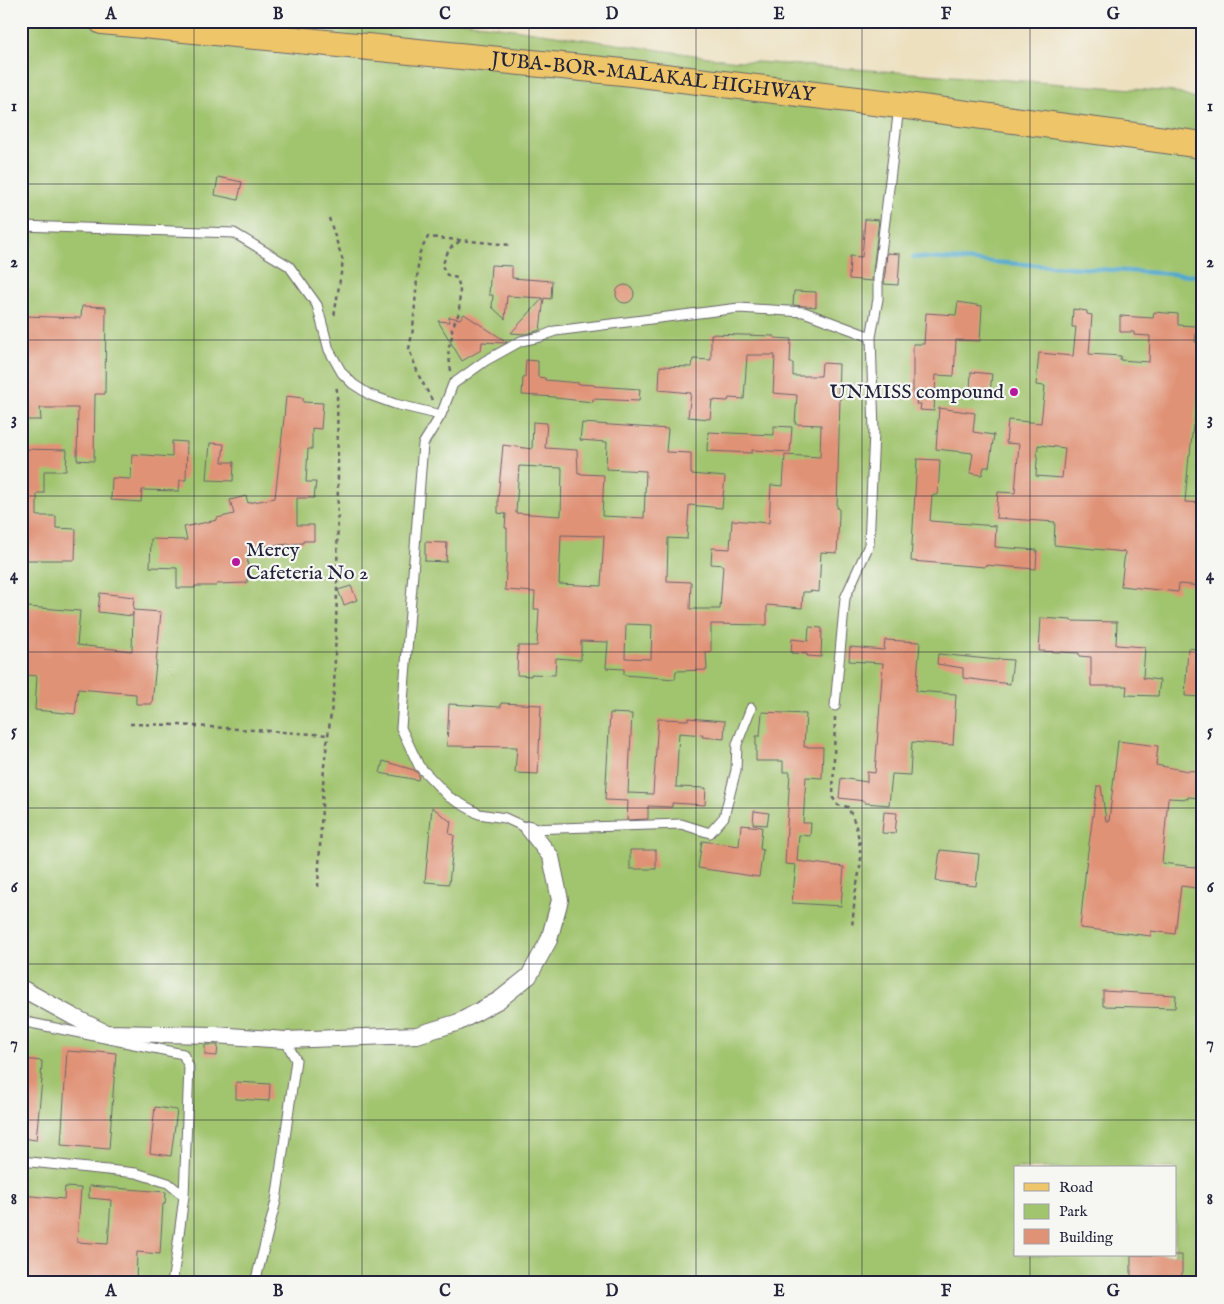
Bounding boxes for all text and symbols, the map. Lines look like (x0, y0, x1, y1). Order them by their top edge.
text: A (105, 5, 118, 25)
text: B (273, 5, 284, 25)
text: C (439, 5, 451, 25)
text: D (606, 5, 619, 25)
text: E (773, 5, 785, 25)
text: F (941, 5, 952, 25)
text: G (1107, 5, 1120, 25)
street label: JUBA-BOR-MALAKAL HIGHWAY (488, 46, 818, 108)
text: 1 (11, 97, 17, 117)
text: 1 (1207, 97, 1213, 117)
text: 2 (10, 253, 18, 273)
text: 2 (1206, 253, 1214, 273)
place label: UNMISS compound (829, 380, 1004, 405)
marker: UNMISS compound (1008, 386, 1020, 398)
text: 3 (11, 410, 17, 430)
text: 3 (1207, 410, 1213, 430)
place label: Mercy Cafeteria No 2 (246, 538, 368, 586)
marker: Mercy Cafeteria No 2 (230, 556, 242, 568)
text: 4 (10, 566, 19, 586)
text: 4 (1206, 566, 1215, 586)
text: 5 (11, 722, 17, 742)
text: 5 (1207, 722, 1213, 742)
text: 6 (11, 878, 19, 898)
text: 6 (1207, 878, 1215, 898)
text: 7 (10, 1034, 18, 1054)
text: 7 (1206, 1034, 1214, 1054)
legend (1014, 1166, 1176, 1256)
text: Road (1059, 1178, 1094, 1197)
text: 8 (11, 1190, 17, 1210)
text: 8 (1207, 1190, 1213, 1210)
text: Park (1059, 1202, 1089, 1221)
text: Building (1059, 1228, 1114, 1247)
text: A (105, 1282, 118, 1302)
text: B (273, 1282, 284, 1302)
text: C (439, 1282, 451, 1302)
text: D (606, 1282, 619, 1302)
text: E (773, 1282, 785, 1302)
text: F (941, 1282, 952, 1302)
text: G (1107, 1282, 1120, 1302)

